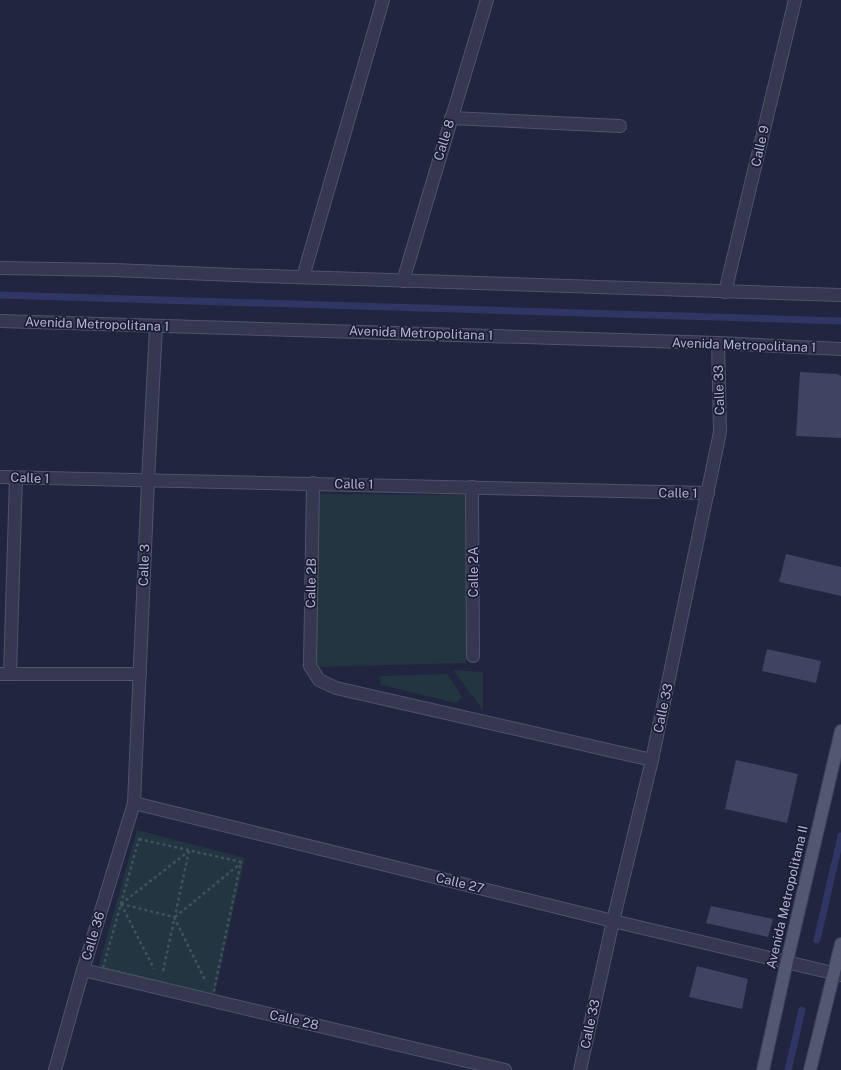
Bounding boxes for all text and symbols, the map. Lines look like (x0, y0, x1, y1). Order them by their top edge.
street label: Calle 8 (431, 118, 457, 162)
street label: Calle 9 (748, 124, 772, 168)
street label: Avenida Metropolitana 1 (25, 314, 169, 334)
street label: Avenida Metropolitana 1 (349, 323, 493, 343)
street label: Avenida Metropolitana 1 (672, 335, 816, 355)
street label: Calle 33 (711, 365, 727, 415)
street label: Calle 1 (10, 470, 50, 486)
street label: Calle 1 (334, 476, 374, 492)
street label: Calle 1 (658, 485, 698, 501)
street label: Calle 3 (136, 544, 152, 586)
street label: Calle 2A (466, 547, 481, 597)
street label: Calle 2B (303, 558, 319, 608)
street label: Calle 33 (650, 682, 676, 734)
street label: Avenida Metropolitana II (763, 824, 811, 970)
street label: Calle 27 (434, 870, 486, 896)
street label: Calle 36 (79, 910, 107, 962)
street label: Calle 33 (577, 998, 603, 1050)
street label: Calle 28 (268, 1007, 320, 1033)

